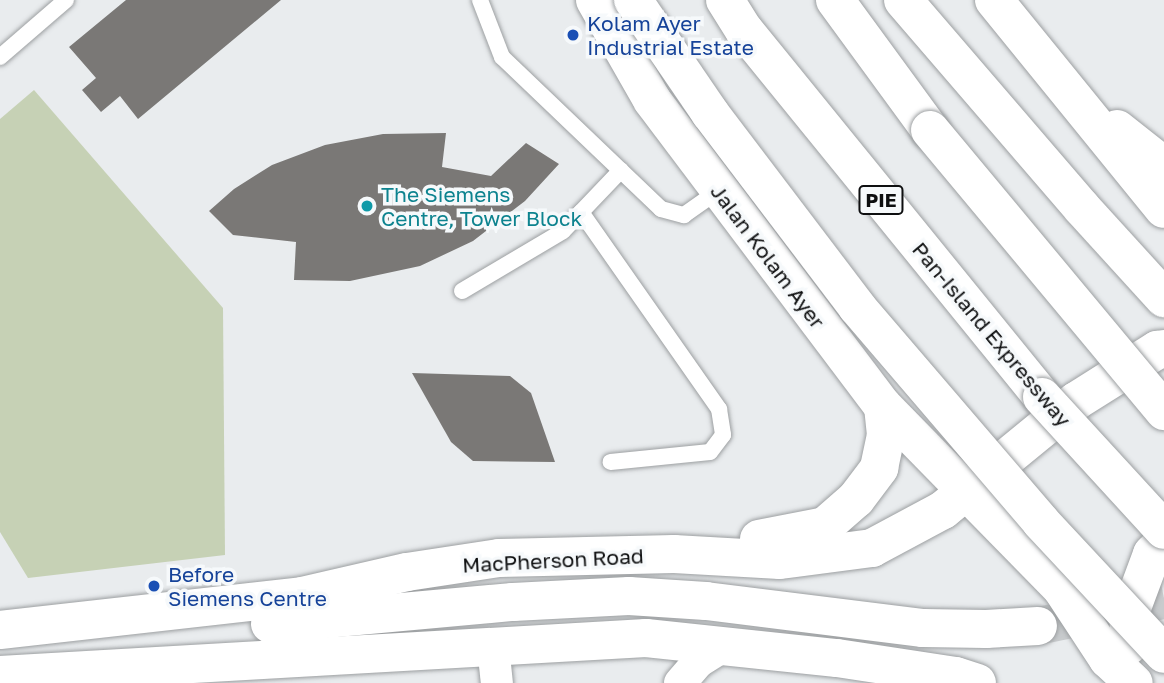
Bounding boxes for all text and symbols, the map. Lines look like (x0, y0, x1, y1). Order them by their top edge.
place label: Kolam Ayer Industrial Estate (587, 10, 754, 60)
marker: Kolam Ayer Industrial Estate (565, 27, 581, 43)
street label: Jalan Kolam Ayer (706, 179, 830, 333)
place label: The Siemens Centre, Tower Block (381, 181, 582, 231)
road number: PIE (858, 184, 904, 216)
marker: The Siemens Centre, Tower Block (359, 198, 375, 214)
street label: Pan-Island Expressway (907, 237, 1077, 431)
street label: MacPherson Road (462, 543, 644, 577)
place label: Before Siemens Centre (168, 561, 327, 611)
marker: Before Siemens Centre (146, 578, 162, 594)

